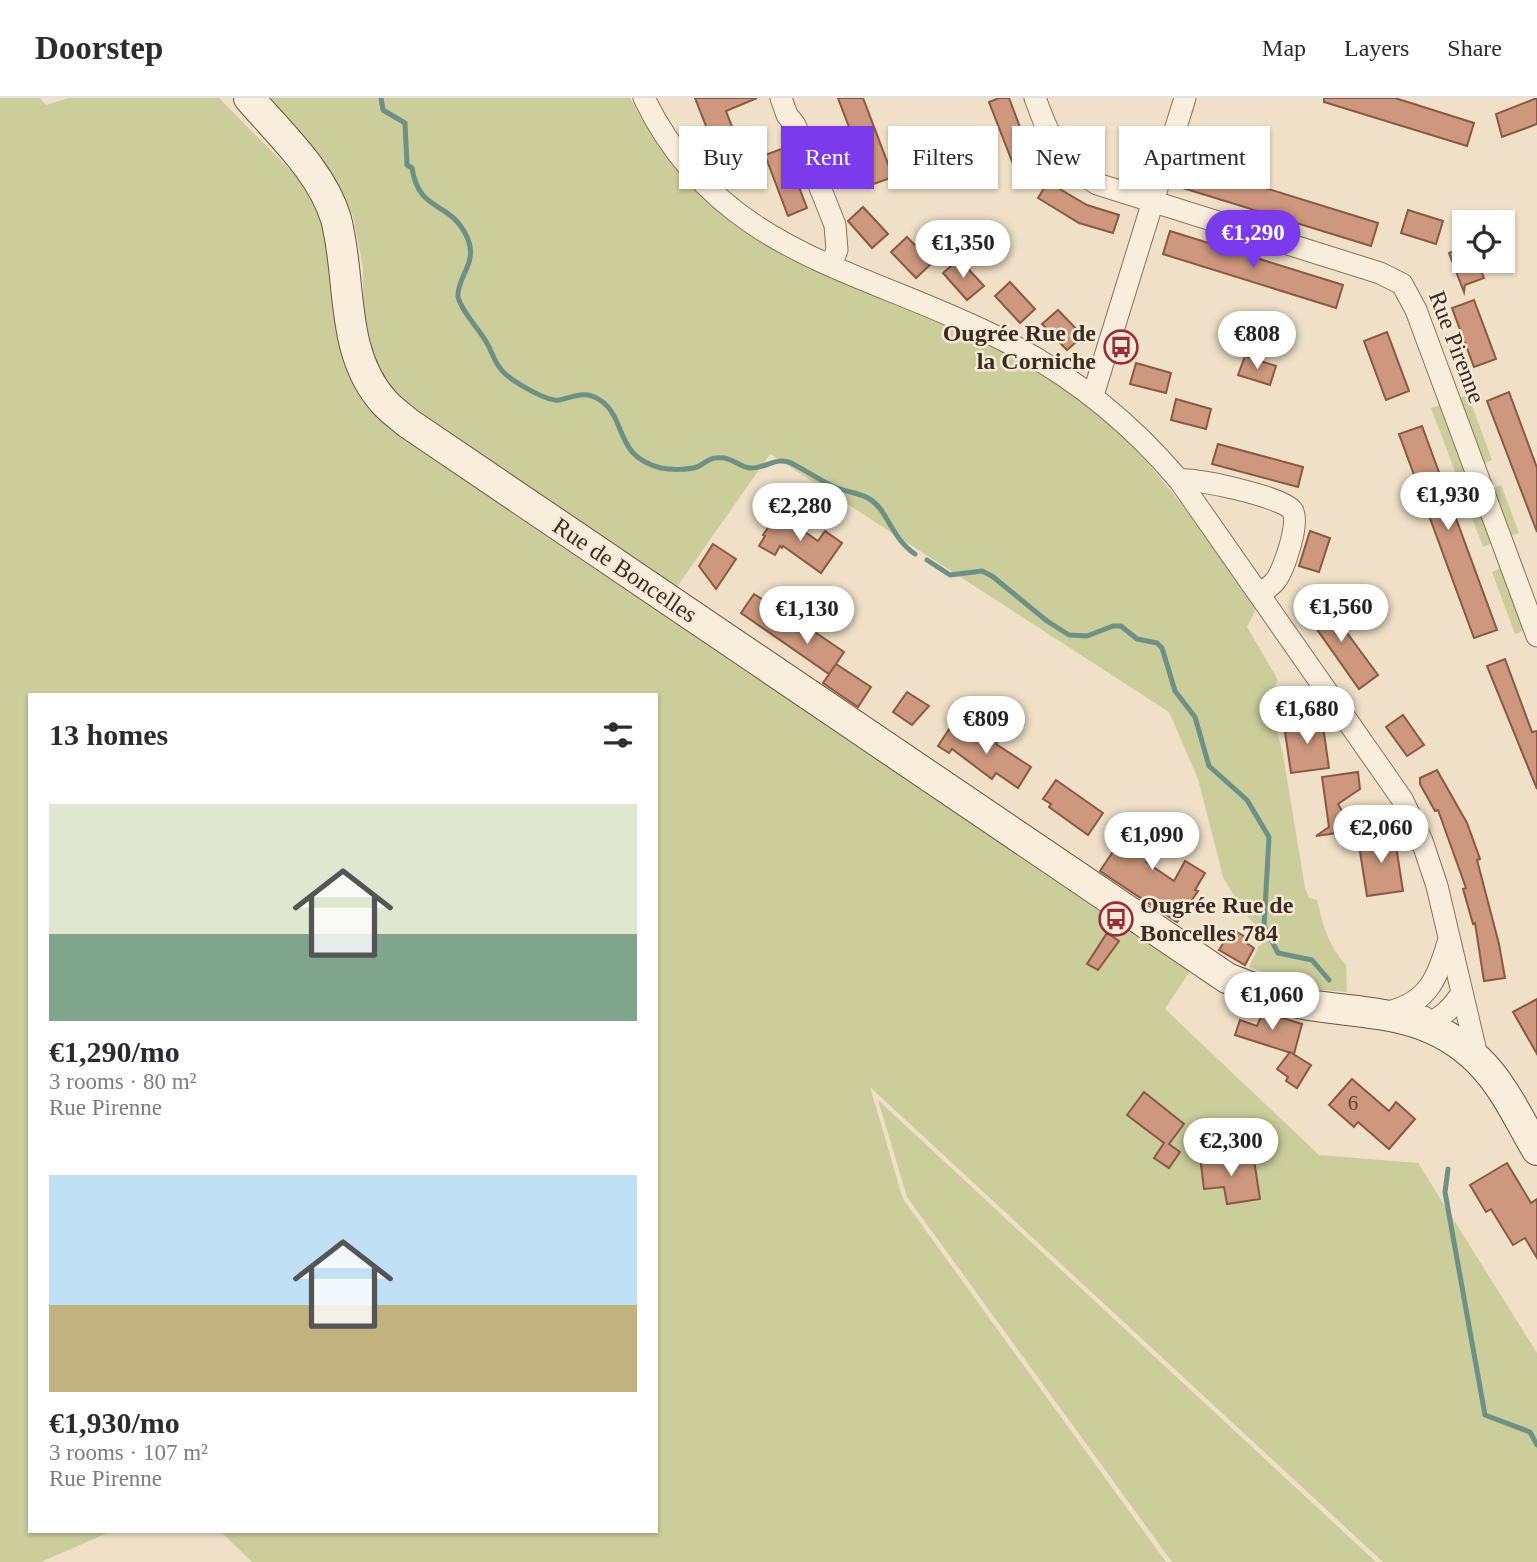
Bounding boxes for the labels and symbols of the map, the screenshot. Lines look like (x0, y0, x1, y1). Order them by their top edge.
pin: €1,290 (1196, 211, 1310, 270)
pin: €1,350 (906, 220, 1020, 280)
street label: Rue Pirenne (1424, 287, 1490, 407)
pin: €808 (1216, 312, 1298, 371)
place label: Ougrée Rue de la Corniche (943, 320, 1096, 374)
bus stop icon: Ougrée Rue de la Corniche (1102, 328, 1140, 366)
pin: €1,930 (1391, 472, 1505, 532)
pin: €2,280 (743, 484, 857, 543)
street label: Rue de Boncelles (548, 512, 702, 628)
pin: €1,560 (1284, 584, 1398, 644)
pin: €1,130 (750, 587, 864, 646)
pin: €1,680 (1250, 686, 1364, 746)
pin: €809 (945, 696, 1027, 756)
pin: €2,060 (1324, 806, 1438, 865)
pin: €1,090 (1095, 812, 1209, 872)
place label: Ougrée Rue de Boncelles 784 (1140, 892, 1294, 946)
bus stop icon: Ougrée Rue de Boncelles 784 (1097, 900, 1135, 938)
pin: €1,060 (1215, 972, 1329, 1032)
house number: 6 (1348, 1091, 1358, 1115)
pin: €2,300 (1174, 1118, 1288, 1178)

